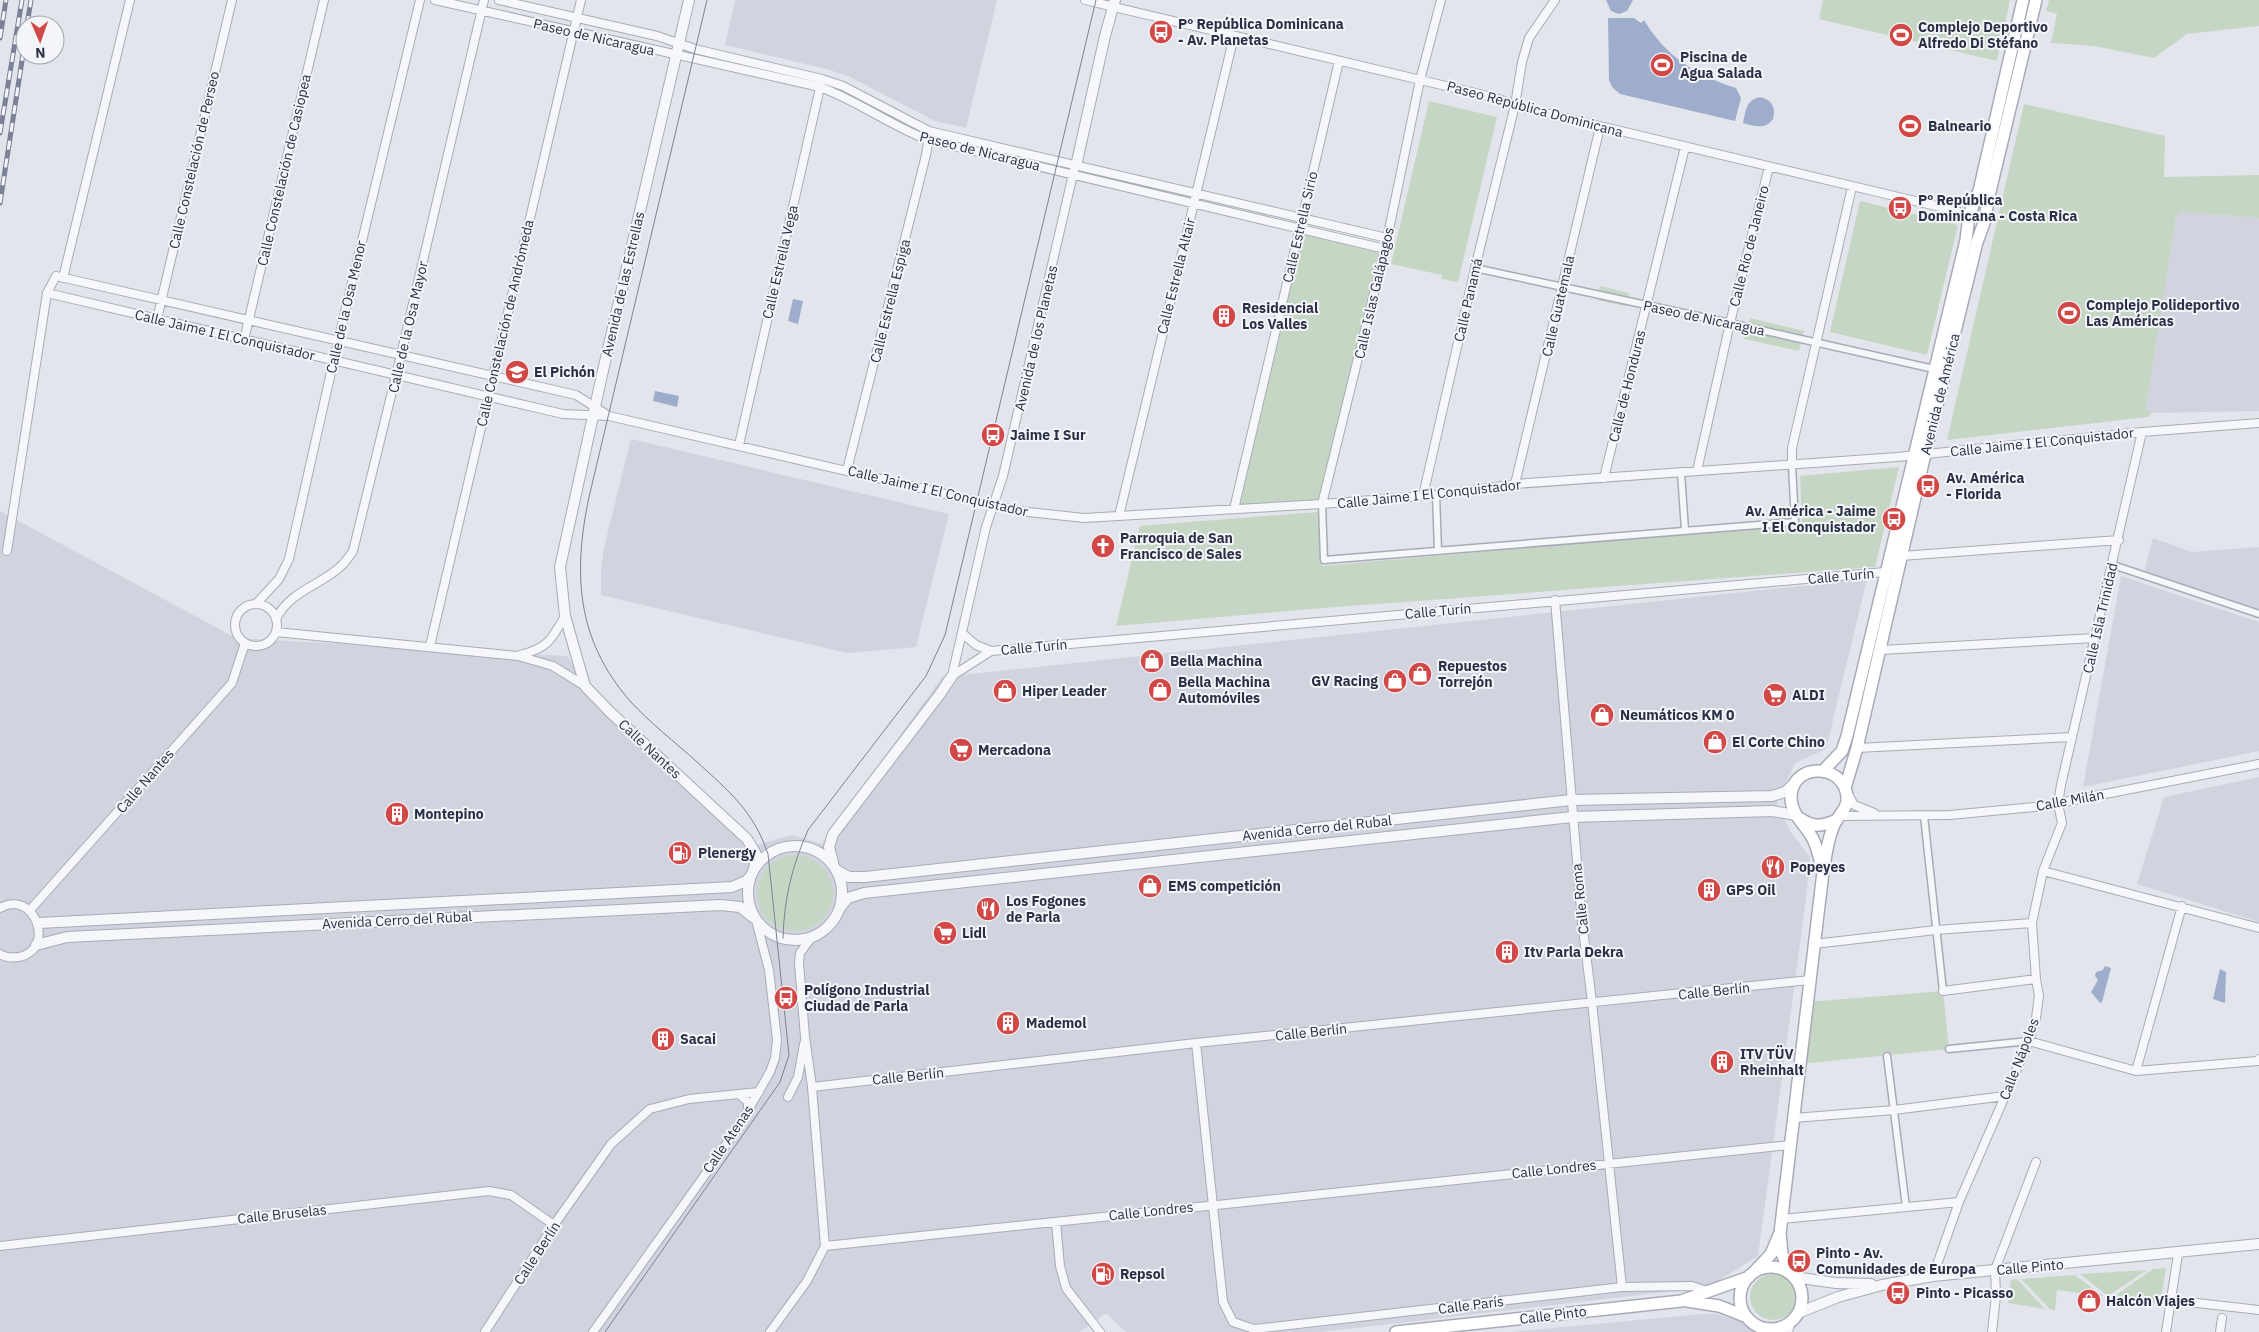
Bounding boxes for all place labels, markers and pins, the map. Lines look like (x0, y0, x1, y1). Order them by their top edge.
place label: Pº República Dominicana - Av. Planetas (1178, 15, 1344, 49)
place label: Complejo Deportivo Alfredo Di Stéfano (1918, 18, 2048, 52)
bus stop icon: Pº República Dominicana - Av. Planetas (1148, 19, 1174, 45)
sports icon: Complejo Deportivo Alfredo Di Stéfano (1888, 22, 1914, 48)
place label: Piscina de Agua Salada (1680, 48, 1762, 82)
sports icon: Piscina de Agua Salada (1649, 52, 1675, 78)
sports icon: Balneario (1897, 113, 1923, 139)
place label: Balneario (1928, 117, 1991, 135)
place label: Pº República Dominicana - Costa Rica (1918, 191, 2078, 225)
bus stop icon: Pº República Dominicana - Costa Rica (1887, 195, 1913, 221)
place label: Complejo Polideportivo Las Américas (2086, 296, 2240, 330)
place label: Residencial Los Valles (1242, 299, 1318, 333)
sports icon: Complejo Polideportivo Las Américas (2056, 300, 2082, 326)
building icon: Residencial Los Valles (1211, 303, 1237, 329)
school or university icon: El Pichón (504, 359, 530, 385)
place label: El Pichón (534, 363, 595, 381)
bus stop icon: Jaime I Sur (980, 422, 1006, 448)
place label: Jaime I Sur (1010, 426, 1086, 444)
place label: Av. América - Florida (1946, 469, 2025, 503)
bus stop icon: Av. América - Florida (1915, 473, 1941, 499)
place label: Av. América - Jaime I El Conquistador (1745, 502, 1876, 536)
bus stop icon: Av. América - Jaime I El Conquistador (1881, 506, 1907, 532)
place label: Parroquia de San Francisco de Sales (1120, 529, 1242, 563)
church icon: Parroquia de San Francisco de Sales (1090, 533, 1116, 559)
shop icon: Bella Machina (1139, 648, 1165, 674)
place label: Bella Machina (1170, 652, 1262, 670)
place label: Repuestos Torrejón (1438, 657, 1507, 691)
shop icon: Repuestos Torrejón (1407, 661, 1433, 687)
shop icon: GV Racing (1382, 668, 1408, 694)
place label: GV Racing (1311, 672, 1378, 690)
place label: Bella Machina Automóviles (1178, 673, 1270, 707)
shop icon: Bella Machina Automóviles (1147, 677, 1173, 703)
shop icon: Hiper Leader (992, 678, 1018, 704)
place label: Hiper Leader (1022, 682, 1107, 700)
supermarket icon: ALDI (1762, 682, 1788, 708)
place label: ALDI (1792, 686, 1825, 704)
shop icon: Neumáticos KM 0 (1589, 702, 1615, 728)
place label: Neumáticos KM 0 (1620, 706, 1734, 724)
shop icon: El Corte Chino (1702, 729, 1728, 755)
place label: El Corte Chino (1732, 733, 1825, 751)
supermarket icon: Mercadona (948, 737, 974, 763)
place label: Mercadona (978, 741, 1051, 759)
building icon: Montepino (384, 801, 410, 827)
place label: Montepino (414, 805, 484, 823)
fuel station icon: Plenergy (667, 840, 693, 866)
place label: Plenergy (698, 844, 757, 862)
restaurant icon: Popeyes (1760, 854, 1786, 880)
place label: Popeyes (1790, 858, 1845, 876)
shop icon: EMS competición (1137, 873, 1163, 899)
place label: EMS competición (1168, 877, 1281, 895)
building icon: GPS Oil (1696, 877, 1722, 903)
place label: GPS Oil (1726, 881, 1775, 899)
place label: Los Fogones de Parla (1006, 892, 1086, 926)
restaurant icon: Los Fogones de Parla (975, 896, 1001, 922)
supermarket icon: Lidl (932, 920, 958, 946)
place label: Lidl (962, 924, 986, 942)
building icon: Itv Parla Dekra (1494, 939, 1520, 965)
place label: Itv Parla Dekra (1524, 943, 1624, 961)
place label: Polígono Industrial Ciudad de Parla (804, 981, 930, 1015)
bus stop icon: Polígono Industrial Ciudad de Parla (773, 985, 799, 1011)
building icon: Mademol (995, 1010, 1021, 1036)
place label: Mademol (1026, 1014, 1086, 1032)
building icon: Sacai (650, 1026, 676, 1052)
place label: Sacai (680, 1030, 716, 1048)
place label: ITV TÜV Rheinhalt (1740, 1045, 1804, 1079)
building icon: ITV TÜV Rheinhalt (1709, 1049, 1735, 1075)
place label: Pinto - Av. Comunidades de Europa (1816, 1244, 1976, 1278)
bus stop icon: Pinto - Av. Comunidades de Europa (1786, 1248, 1812, 1274)
fuel station icon: Repsol (1090, 1261, 1116, 1287)
place label: Repsol (1120, 1265, 1165, 1283)
bus stop icon: Pinto - Picasso (1885, 1280, 1911, 1306)
place label: Pinto - Picasso (1916, 1284, 2013, 1302)
shop icon: Halcón Viajes (2076, 1288, 2102, 1314)
place label: Halcón Viajes (2106, 1292, 2195, 1310)

